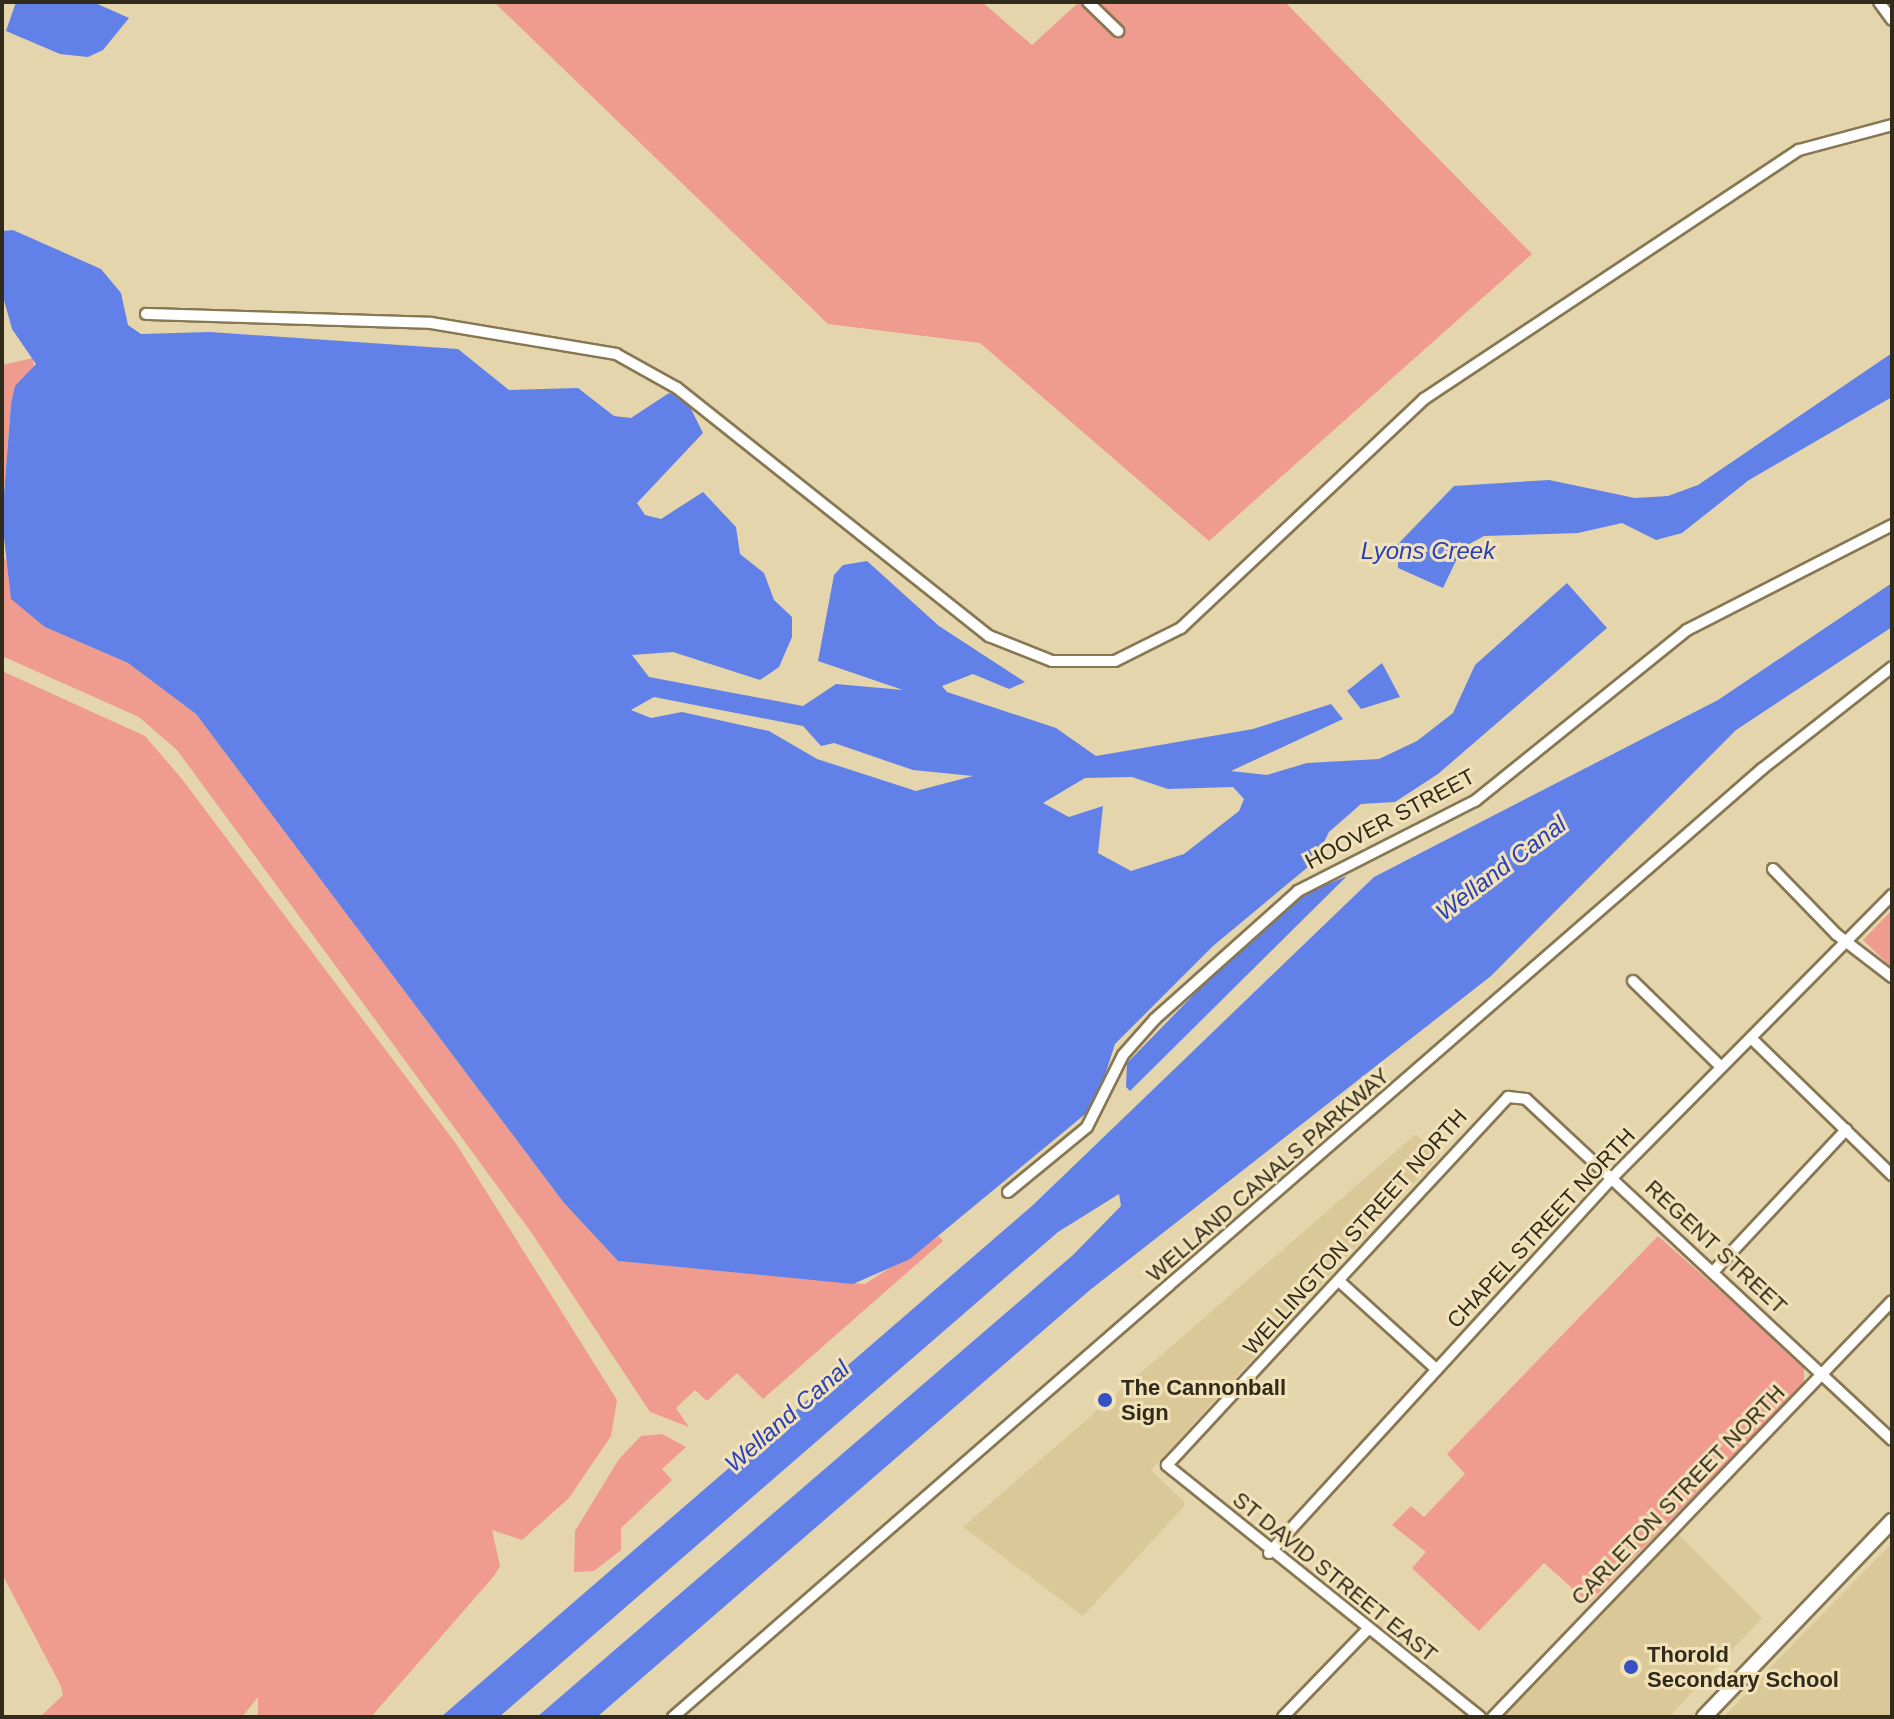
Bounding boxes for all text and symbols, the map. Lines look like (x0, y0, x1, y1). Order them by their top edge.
water label: Lyons Creek (1361, 537, 1495, 565)
street label: HOOVER STREET (1301, 763, 1479, 875)
water label: Welland Canal (1430, 810, 1572, 926)
street label: WELLAND CANALS PARKWAY (1141, 1063, 1395, 1287)
street label: WELLINGTON STREET NORTH (1237, 1104, 1473, 1360)
street label: CHAPEL STREET NORTH (1441, 1122, 1641, 1334)
street label: REGENT STREET (1640, 1174, 1792, 1320)
water label: Welland Canal (719, 1354, 855, 1478)
place label: The Cannonball Sign (1121, 1374, 1286, 1426)
street label: CARLETON STREET NORTH (1566, 1379, 1790, 1611)
marker: The Cannonball Sign (1096, 1391, 1114, 1409)
street label: ST DAVID STREET EAST (1227, 1486, 1443, 1668)
place label: Thorold Secondary School (1647, 1641, 1839, 1692)
marker: Thorold Secondary School (1622, 1658, 1640, 1676)

